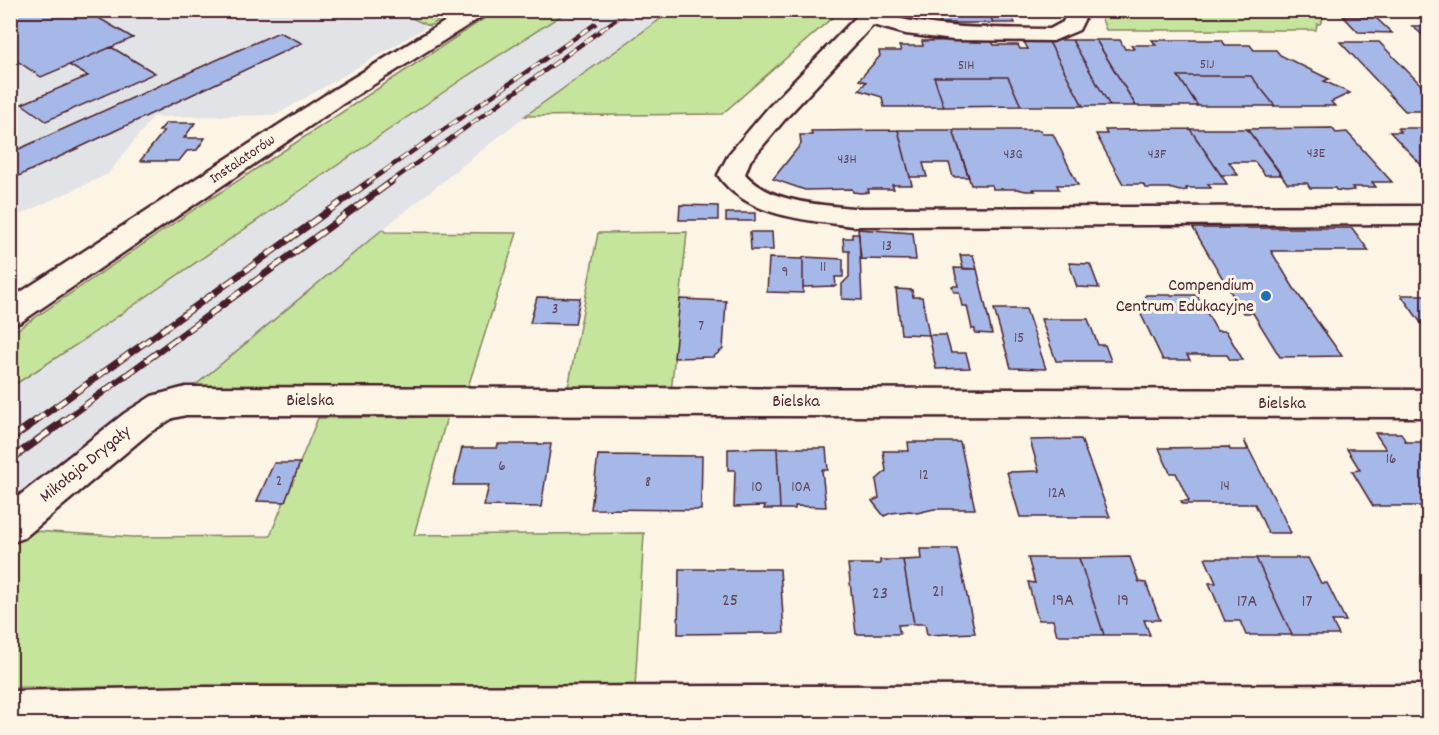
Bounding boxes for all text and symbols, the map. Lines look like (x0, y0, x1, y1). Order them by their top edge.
house number: 51J (1200, 55, 1214, 75)
house number: 51H (958, 56, 974, 76)
street label: Instalatorów (206, 130, 281, 190)
house number: 43E (1307, 144, 1326, 164)
house number: 43G (1003, 145, 1023, 165)
house number: 43F (1148, 145, 1167, 165)
house number: 43H (837, 150, 857, 170)
house number: 13 (882, 236, 892, 258)
house number: 11 (820, 257, 826, 279)
house number: 9 (782, 262, 788, 284)
place label: Compendium Centrum Edukacyjne (1116, 274, 1254, 320)
marker: Compendium Centrum Edukacyjne (1259, 289, 1273, 303)
house number: 3 (552, 299, 558, 321)
house number: 7 (698, 316, 704, 338)
house number: 15 (1014, 328, 1024, 350)
street label: Bielska (286, 389, 334, 414)
street label: Bielska (772, 390, 820, 415)
street label: Bielska (1258, 392, 1306, 417)
street label: Mikołaja Drygały (35, 420, 138, 510)
house number: 16 (1386, 449, 1396, 471)
house number: 6 (498, 456, 506, 478)
house number: 12 (919, 465, 929, 487)
house number: 2 (276, 471, 282, 493)
house number: 8 (645, 472, 651, 494)
house number: 14 (1220, 476, 1230, 498)
house number: 10 (751, 477, 763, 499)
house number: 10A (791, 477, 811, 499)
house number: 12A (1048, 483, 1066, 505)
house number: 21 (932, 580, 944, 605)
house number: 23 (872, 582, 888, 607)
house number: 25 (722, 589, 738, 614)
house number: 19A (1052, 589, 1074, 614)
house number: 19 (1117, 589, 1129, 614)
house number: 17A (1237, 590, 1258, 615)
house number: 17 (1302, 590, 1313, 615)

